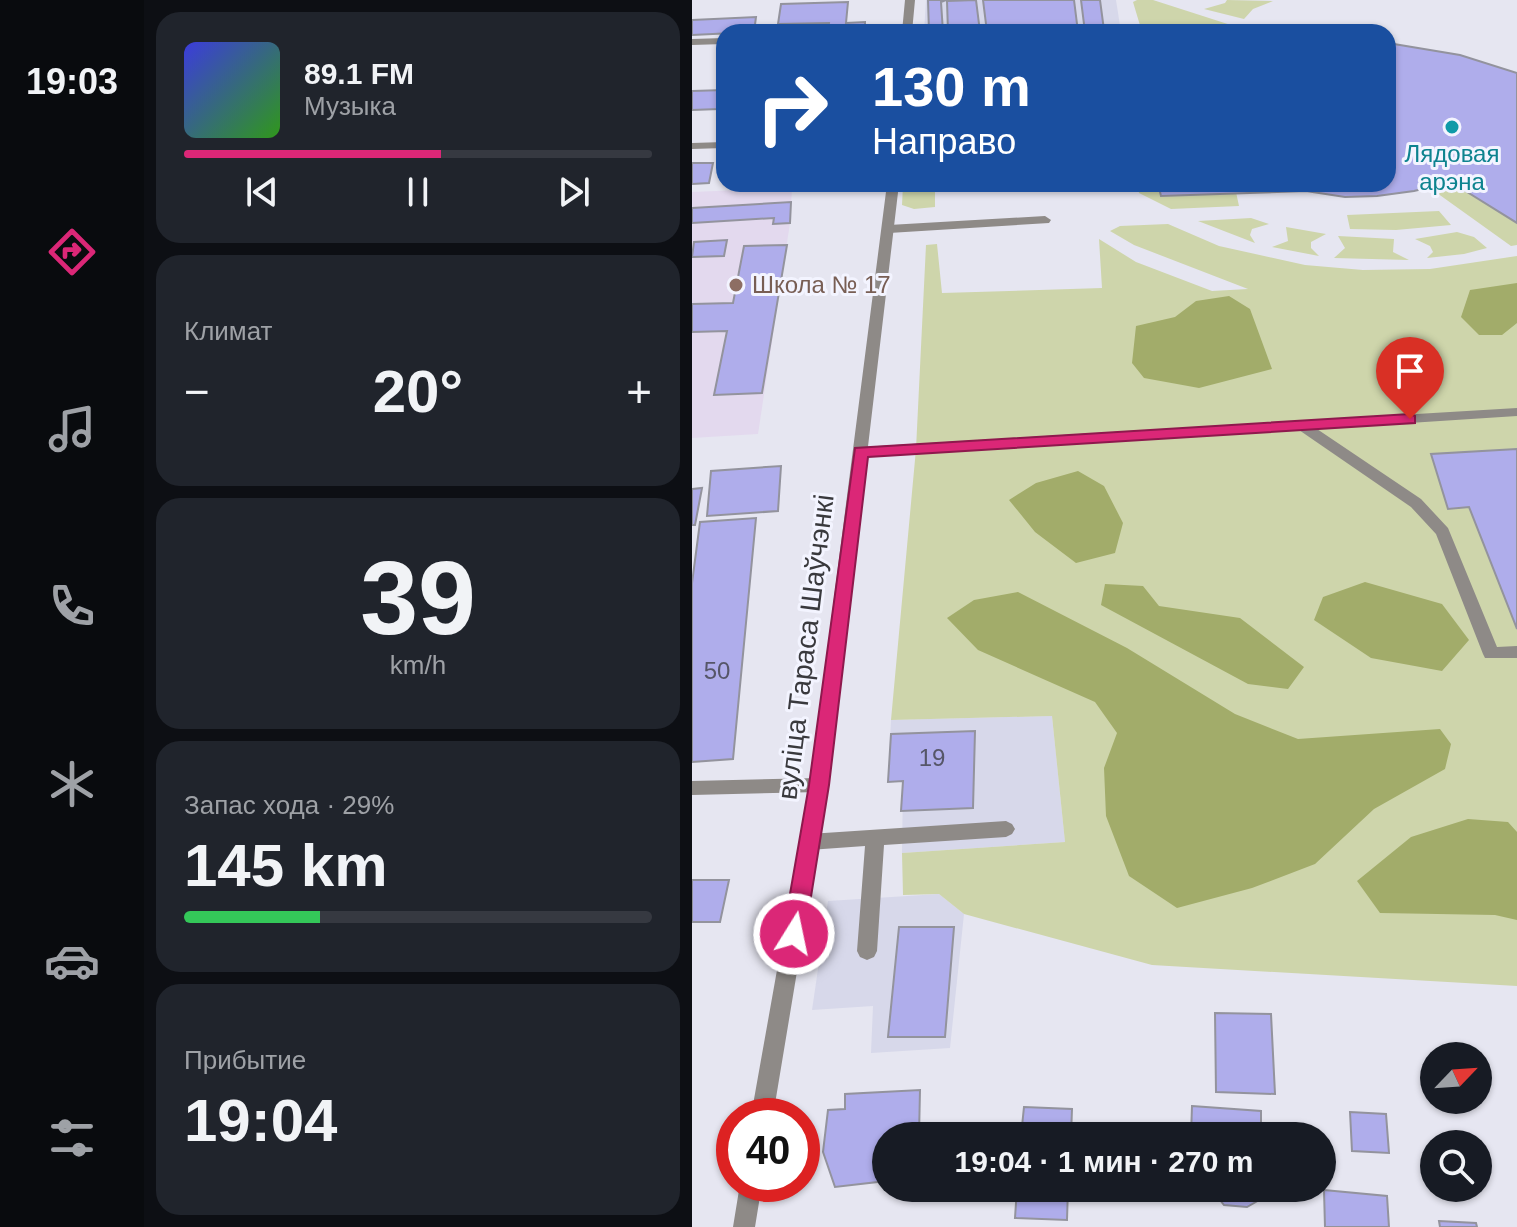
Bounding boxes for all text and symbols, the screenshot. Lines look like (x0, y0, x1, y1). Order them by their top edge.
text: 130 m (872, 55, 1031, 118)
icon: right (740, 56, 844, 160)
text: 89.1 FM (304, 57, 414, 90)
text: 19:03 (26, 61, 118, 102)
text: Музыка (304, 91, 396, 121)
marker: Лядовая арэна (1443, 118, 1461, 136)
text: Направо (872, 121, 1016, 162)
place label: Лядовая арэна (1405, 140, 1499, 195)
icon: previous (240, 170, 284, 214)
icon: pause (396, 170, 440, 214)
icon: next (552, 170, 596, 214)
icon: directions (44, 224, 100, 280)
place label: Школа № 17 (752, 271, 891, 298)
marker: Школа № 17 (727, 276, 745, 294)
text: Климат (184, 316, 273, 346)
pin (1376, 337, 1444, 419)
icon: arrive (1388, 349, 1432, 393)
text: 20° (373, 358, 463, 425)
text: − (184, 367, 210, 416)
text: + (626, 367, 652, 416)
icon: music (44, 401, 100, 457)
street label: вуліца Тараса Шаўчэнкі (771, 493, 840, 802)
text: 39 (360, 540, 476, 656)
icon: phone (44, 578, 100, 634)
text: km/h (390, 650, 446, 680)
house number: 50 (704, 657, 730, 684)
house number: 19 (919, 744, 945, 771)
icon: climate (44, 756, 100, 812)
text: Запас хода · 29% (184, 790, 394, 820)
text: 145 km (184, 832, 388, 899)
position arrow (752, 892, 836, 976)
icon: car (44, 933, 100, 989)
north arrow (1420, 1042, 1492, 1114)
map controls (1420, 1042, 1492, 1202)
text: Прибытие (184, 1045, 306, 1075)
text: 19:04 (184, 1087, 337, 1154)
speed limit sign: 40 (716, 1098, 820, 1202)
icon: filters (44, 1110, 100, 1166)
button: search (1420, 1130, 1492, 1202)
text: 19:04 · 1 мин · 270 m (955, 1145, 1253, 1178)

